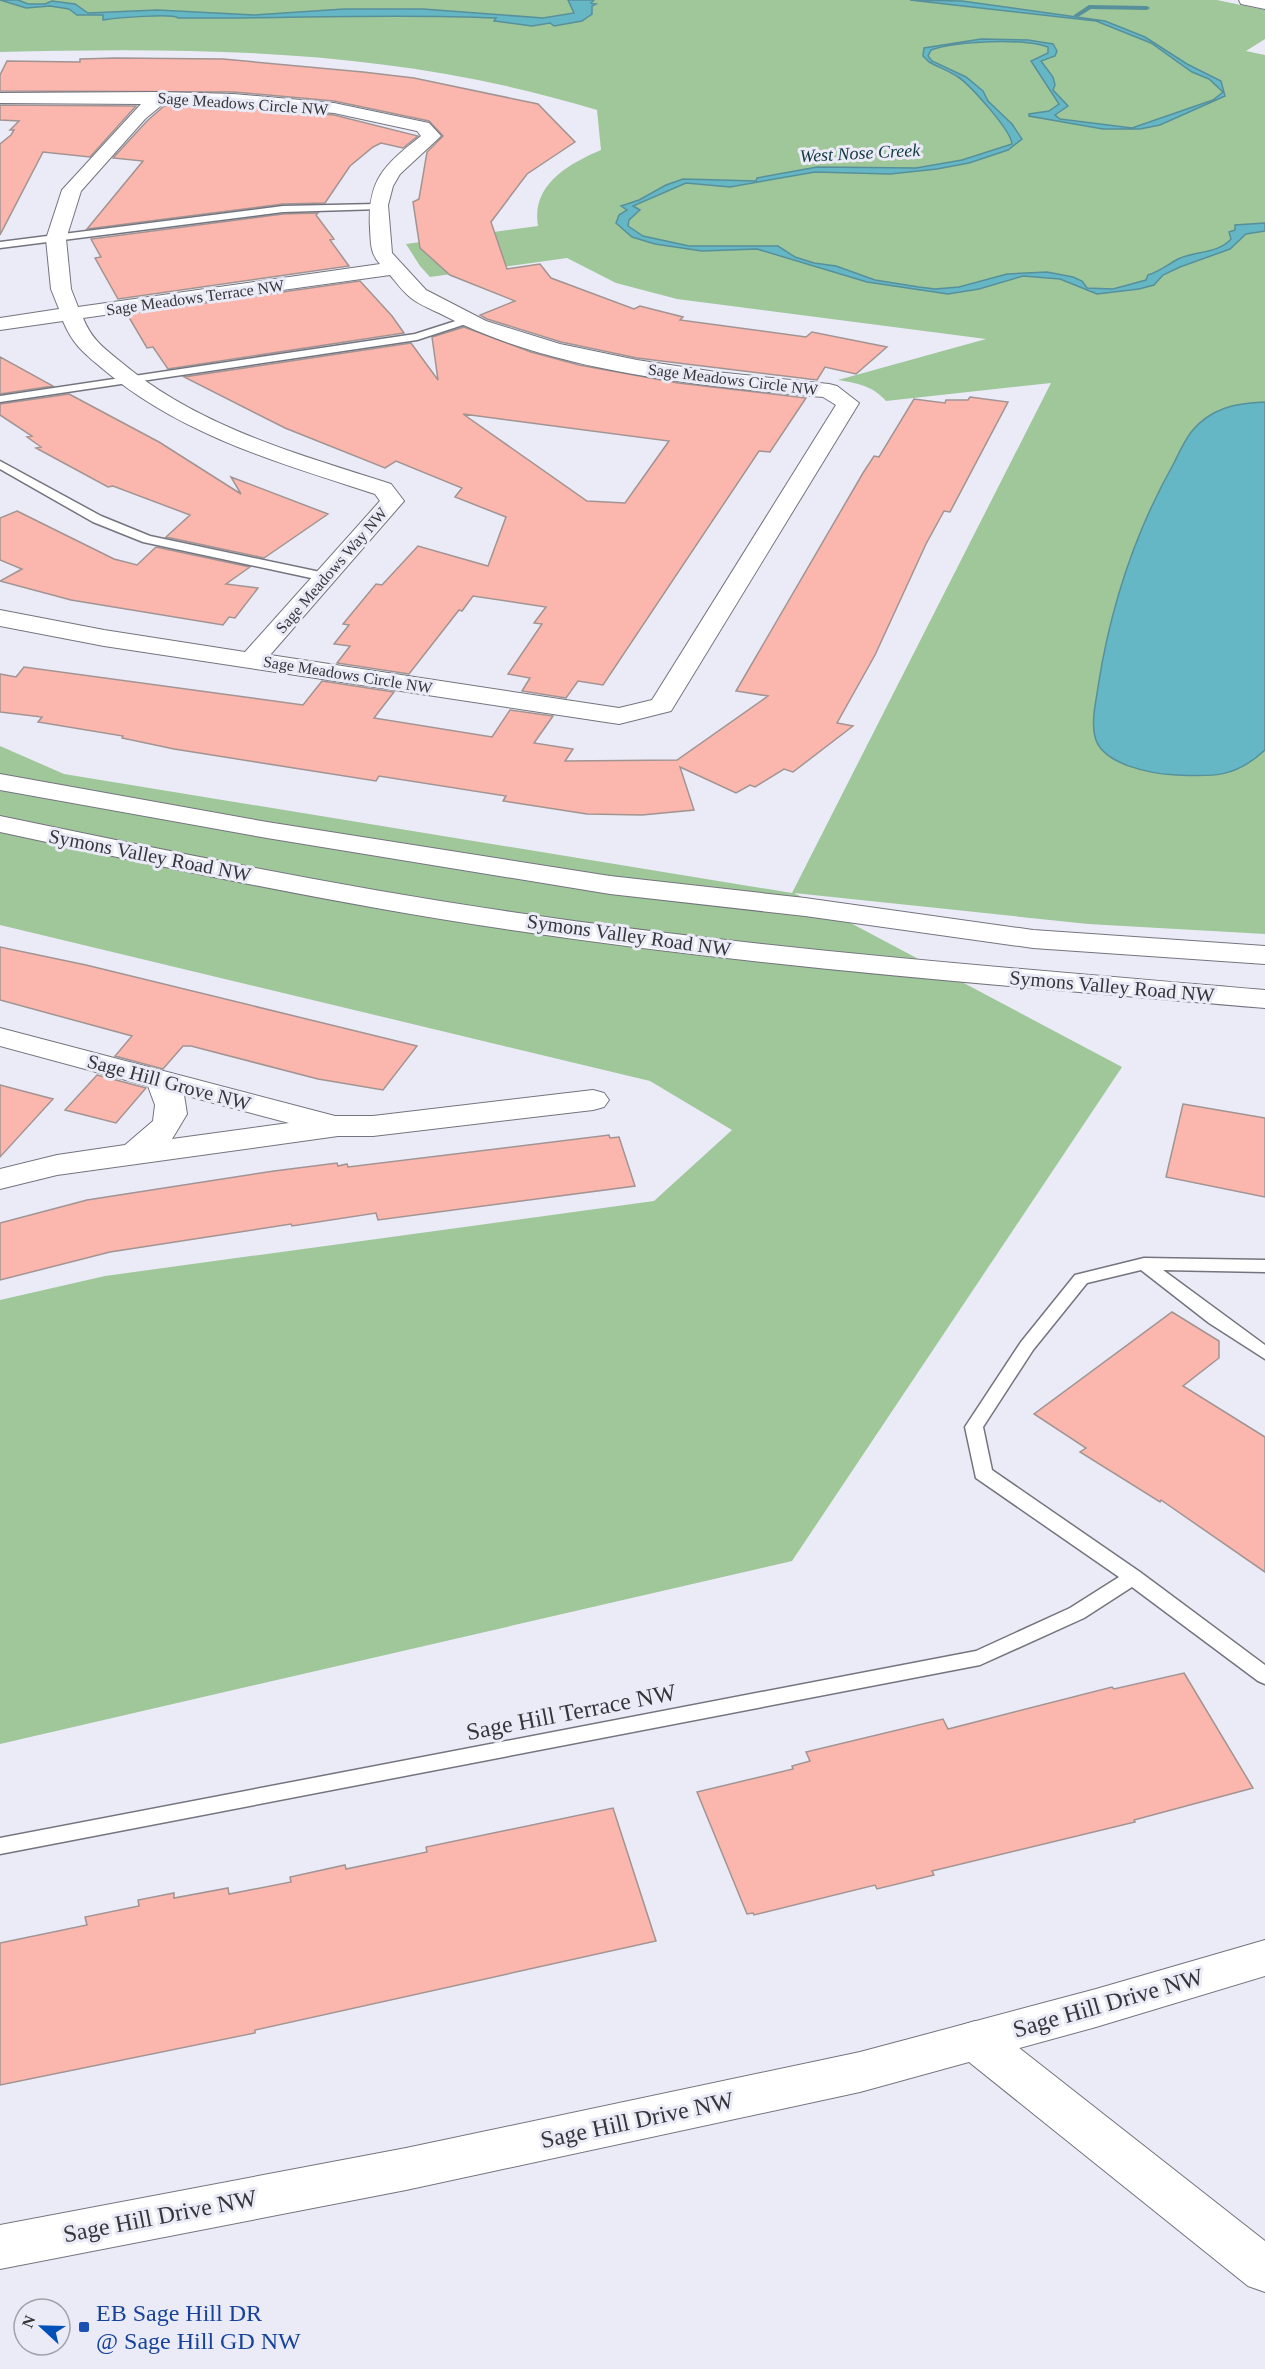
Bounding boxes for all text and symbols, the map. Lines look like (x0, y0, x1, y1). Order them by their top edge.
street label: Sage Meadows Circle NW (157, 89, 330, 119)
water label: West Nose Creek (799, 140, 922, 166)
street label: Sage Meadows Terrace NW (105, 276, 286, 319)
street label: Sage Meadows Circle NW (647, 361, 820, 399)
street label: Sage Meadows Way NW (272, 503, 392, 637)
street label: Sage Meadows Circle NW (262, 653, 435, 697)
street label: Symons Valley Road NW (47, 825, 253, 886)
street label: Symons Valley Road NW (525, 910, 733, 961)
street label: Symons Valley Road NW (1008, 966, 1216, 1007)
street label: Sage Hill Grove NW (85, 1050, 253, 1115)
street label: Sage Hill Terrace NW (464, 1679, 678, 1745)
street label: Sage Hill Drive NW (1010, 1963, 1206, 2043)
street label: Sage Hill Drive NW (538, 2087, 736, 2153)
street label: Sage Hill Drive NW (61, 2184, 259, 2248)
north arrow (12, 2297, 72, 2357)
place label: EB Sage Hill DR @ Sage Hill GD NW (96, 2300, 301, 2354)
text: N (19, 2313, 39, 2330)
marker: EB Sage Hill DR @ Sage Hill GD NW (77, 2320, 91, 2334)

